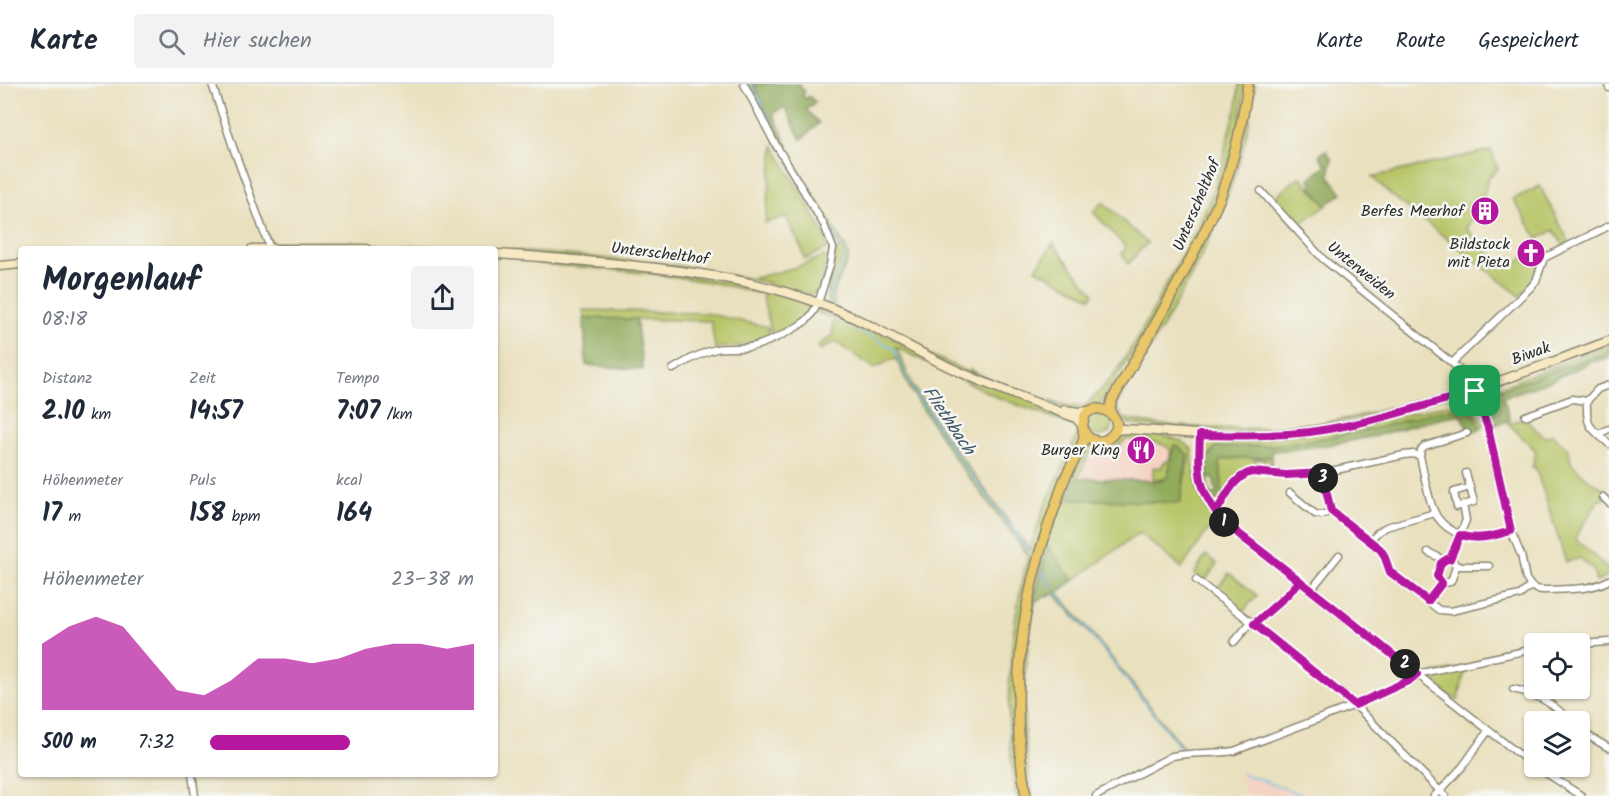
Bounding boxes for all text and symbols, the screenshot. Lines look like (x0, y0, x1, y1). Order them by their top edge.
search box (134, 14, 554, 68)
text: Karte (30, 19, 98, 64)
text: Hier suchen (203, 24, 312, 59)
icon: search (155, 25, 188, 58)
text: Karte (1316, 25, 1363, 58)
text: Route (1396, 25, 1445, 58)
text: Gespeichert (1478, 25, 1579, 58)
street label: Unterschelthof (1166, 153, 1229, 255)
building icon: Berfes Meerhof (1469, 195, 1501, 227)
place label: Berfes Meerhof (1361, 199, 1466, 224)
place label: Bildstock mit Pieta (1447, 232, 1510, 275)
street label: Unterweiden (1321, 235, 1401, 307)
street label: Unterschelthof (610, 236, 712, 273)
church icon: Bildstock mit Pieta (1515, 237, 1547, 269)
text: Morgenlauf (42, 255, 200, 308)
button: share (411, 266, 474, 329)
text: 08:18 (42, 304, 87, 336)
street label: Biwak (1508, 335, 1554, 373)
pin (1449, 365, 1500, 416)
text: Distanz (42, 366, 92, 391)
text: Zeit (189, 366, 216, 391)
text: Tempo (336, 366, 379, 391)
icon: arrive (1458, 374, 1491, 407)
water label: Fliethbach (914, 380, 983, 463)
text: 2.10 (42, 391, 85, 433)
text: 14:57 (189, 391, 243, 433)
text: 7:07 (336, 391, 380, 433)
text: km (85, 402, 111, 427)
text: /km (380, 402, 413, 427)
restaurant icon: Burger King (1125, 434, 1157, 466)
place label: Burger King (1041, 438, 1120, 463)
pin: 3 (1308, 463, 1338, 493)
text: 3 (1319, 465, 1327, 490)
text: Höhenmeter (42, 468, 123, 493)
text: Puls (189, 468, 216, 493)
text: kcal (336, 468, 362, 493)
text: 17 (42, 493, 62, 535)
text: 158 (189, 493, 225, 535)
text: 164 (336, 493, 372, 535)
text: m (62, 504, 81, 529)
text: bpm (225, 504, 261, 529)
pin: 1 (1209, 507, 1239, 537)
text: 1 (1222, 509, 1226, 534)
text: Höhenmeter (42, 564, 143, 596)
text: 23–38 m (391, 564, 474, 596)
map controls (1524, 633, 1590, 777)
button: locate (1524, 633, 1590, 699)
pin: 2 (1390, 649, 1420, 679)
text: 2 (1400, 651, 1410, 676)
button: layers (1524, 711, 1590, 777)
text: 500 m (42, 727, 97, 759)
text: 7:32 (138, 727, 175, 759)

